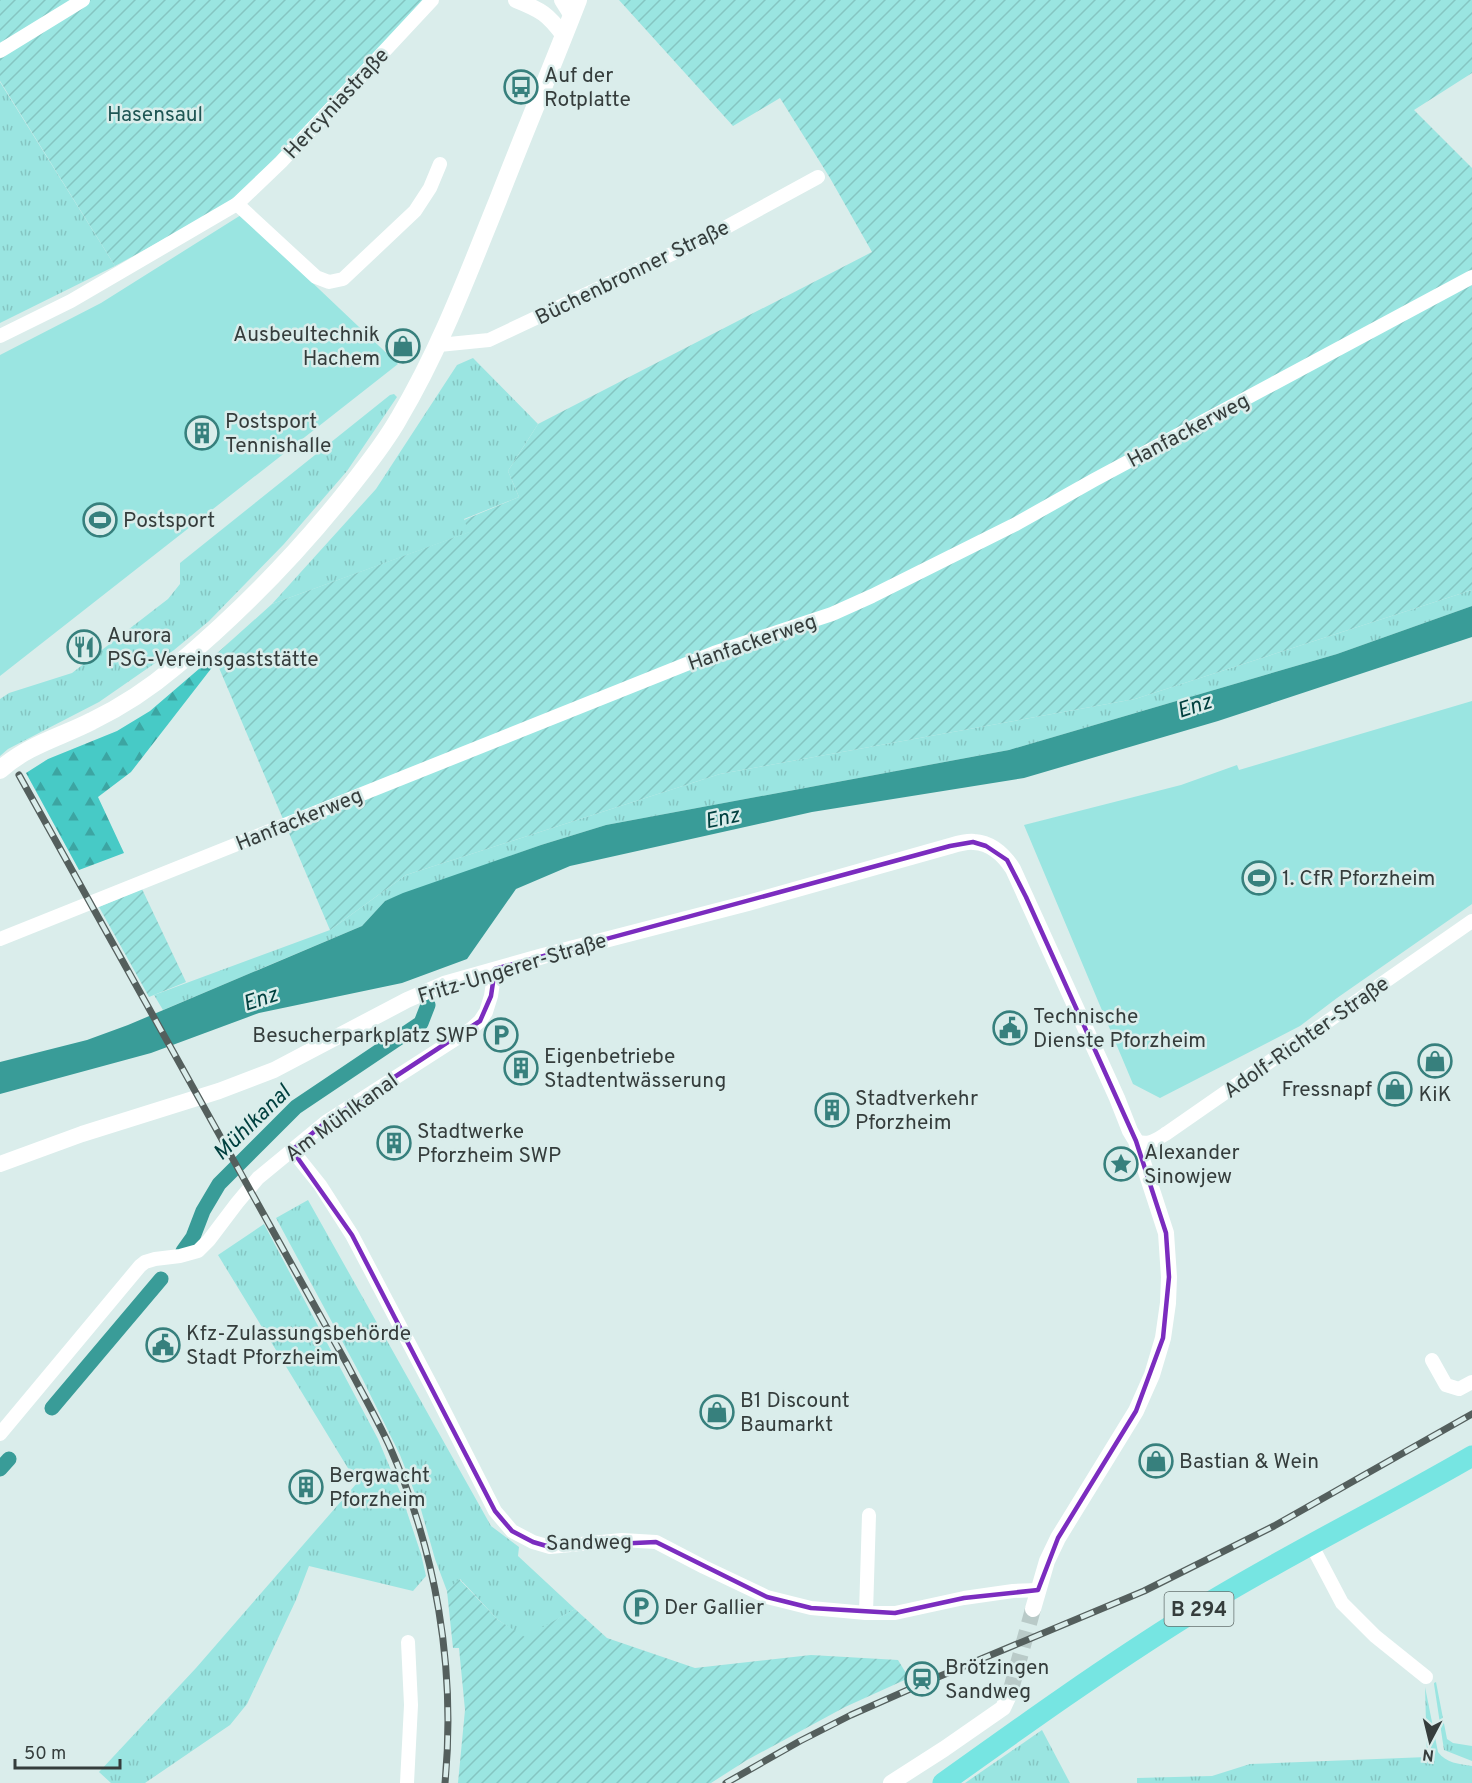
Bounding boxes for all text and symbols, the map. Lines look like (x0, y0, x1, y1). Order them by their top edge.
street label: Hercyniastraße (279, 43, 396, 165)
place label: Auf der Rotplatte (544, 63, 631, 114)
bus stop icon: Auf der Rotplatte (503, 69, 539, 105)
park label: Hasensaul (107, 102, 203, 129)
street label: Büchenbronner Straße (531, 215, 734, 332)
place label: Ausbeultechnik Hachem (233, 322, 380, 373)
shop icon: Ausbeultechnik Hachem (385, 328, 421, 364)
street label: Hanfackerweg (1123, 388, 1254, 475)
place label: Postsport Tennishalle (225, 409, 331, 460)
building icon: Postsport Tennishalle (184, 415, 220, 451)
sports icon: Postsport (82, 502, 118, 538)
place label: Postsport (123, 508, 215, 535)
street label: Hanfackerweg (684, 609, 820, 678)
place label: Aurora PSG-Vereinsgaststätte (107, 623, 319, 674)
restaurant icon: Aurora PSG-Vereinsgaststätte (66, 629, 102, 665)
water label: Enz (1174, 689, 1217, 726)
street label: Hanfackerweg (232, 783, 367, 858)
water label: Enz (703, 802, 744, 836)
sports icon: 1. CfR Pforzheim (1241, 860, 1277, 896)
place label: 1. CfR Pforzheim (1282, 866, 1435, 893)
street label: Fritz-Ungerer-Straße (415, 928, 610, 1011)
street label: Adolf-Richter-Straße (1219, 971, 1395, 1105)
water label: Enz (240, 982, 283, 1019)
place label: Technische Dienste Pforzheim (1033, 1004, 1206, 1055)
public building icon: Technische Dienste Pforzheim (992, 1010, 1028, 1046)
parking icon: Besucherparkplatz SWP (483, 1017, 519, 1053)
place label: Besucherparkplatz SWP (252, 1023, 478, 1050)
shop icon: KiK (1417, 1043, 1453, 1079)
place label: Eigenbetriebe Stadtentwässerung (544, 1044, 726, 1095)
building icon: Eigenbetriebe Stadtentwässerung (503, 1050, 539, 1086)
street label: Am Mühlkanal (280, 1068, 404, 1168)
shop icon: Fressnapf (1377, 1071, 1413, 1107)
place label: Fressnapf (1281, 1077, 1372, 1104)
water label: Mühlkanal (208, 1079, 298, 1167)
place label: KiK (1418, 1082, 1452, 1109)
place label: Stadtverkehr Pforzheim (855, 1086, 978, 1137)
building icon: Stadtverkehr Pforzheim (814, 1092, 850, 1128)
place label: Stadtwerke Pforzheim SWP (417, 1119, 561, 1170)
building icon: Stadtwerke Pforzheim SWP (376, 1125, 412, 1161)
place label: Alexander Sinowjew (1144, 1140, 1240, 1191)
place icon: Alexander Sinowjew (1103, 1146, 1139, 1182)
place label: Kfz-Zulassungsbehörde Stadt Pforzheim (186, 1321, 411, 1372)
public building icon: Kfz-Zulassungsbehörde Stadt Pforzheim (145, 1327, 181, 1363)
place label: B1 Discount Baumarkt (740, 1388, 850, 1439)
shop icon: B1 Discount Baumarkt (699, 1394, 735, 1430)
shop icon: Bastian & Wein (1138, 1443, 1174, 1479)
place label: Bastian & Wein (1179, 1449, 1319, 1476)
place label: Bergwacht Pforzheim (329, 1463, 430, 1514)
building icon: Bergwacht Pforzheim (288, 1469, 324, 1505)
street label: Sandweg (546, 1529, 632, 1558)
parking icon: Der Gallier (623, 1589, 659, 1625)
road number: B 294 (1164, 1592, 1234, 1626)
place label: Der Gallier (664, 1595, 764, 1622)
place label: Brötzingen Sandweg (945, 1655, 1049, 1706)
station icon: Brötzingen Sandweg (904, 1661, 940, 1697)
north arrow (1400, 1711, 1460, 1771)
scale bar (15, 1732, 120, 1770)
text: 50 m (24, 1743, 66, 1766)
text: N (1421, 1743, 1435, 1765)

